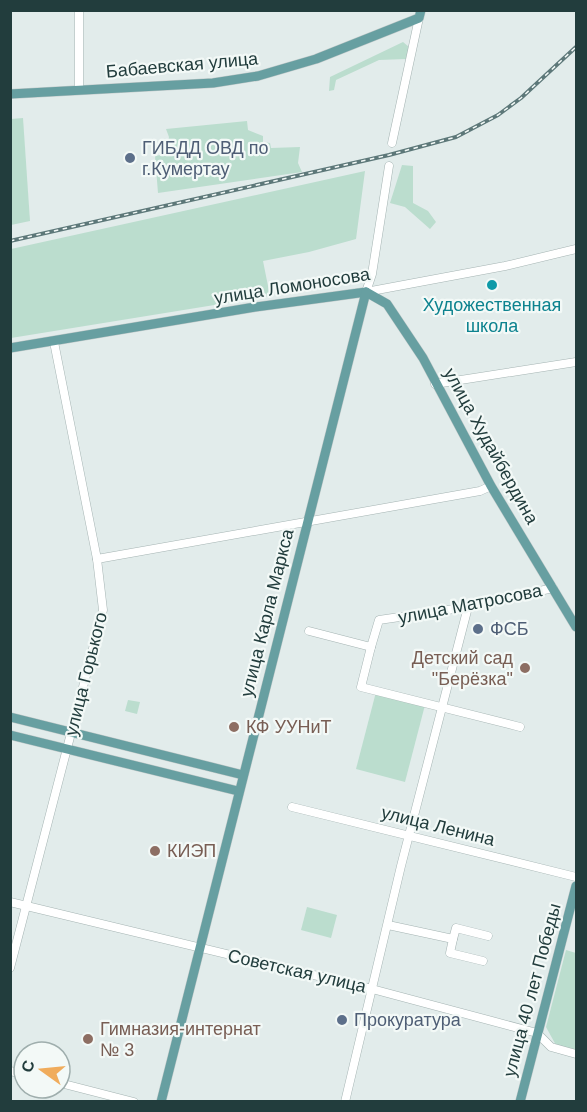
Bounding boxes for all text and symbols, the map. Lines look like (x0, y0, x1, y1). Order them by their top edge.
street label: Бабаевская улица (105, 48, 260, 82)
place label: ГИБДД ОВД по г.Кумертау (142, 138, 268, 179)
marker: ГИБДД ОВД по г.Кумертау (123, 151, 137, 165)
street label: улица Ломоносова (213, 264, 372, 308)
marker: Художественная школа (485, 278, 499, 292)
place label: Художественная школа (423, 295, 561, 336)
street label: улица Худайбердина (440, 364, 543, 528)
street label: улица Карла Маркса (236, 526, 298, 699)
street label: улица Матросова (396, 580, 545, 628)
street label: улица Горького (61, 610, 111, 738)
place label: ФСБ (490, 619, 529, 639)
marker: ФСБ (471, 622, 485, 636)
place label: Детский сад "Берёзка" (412, 648, 513, 689)
marker: Детский сад "Берёзка" (518, 661, 532, 675)
place label: КФ УУНиТ (246, 717, 331, 737)
marker: КФ УУНиТ (227, 720, 241, 734)
street label: улица Ленина (379, 802, 498, 850)
place label: КИЭП (167, 841, 216, 861)
marker: КИЭП (148, 844, 162, 858)
street label: улица 40 лет Победы (499, 901, 565, 1079)
street label: Советская улица (226, 945, 369, 997)
place label: Прокуратура (354, 1010, 462, 1030)
marker: Прокуратура (335, 1013, 349, 1027)
place label: Гимназия-интернат № 3 (100, 1019, 261, 1060)
marker: Гимназия-интернат № 3 (81, 1032, 95, 1046)
north arrow (12, 1040, 72, 1100)
text: С (18, 1058, 38, 1074)

